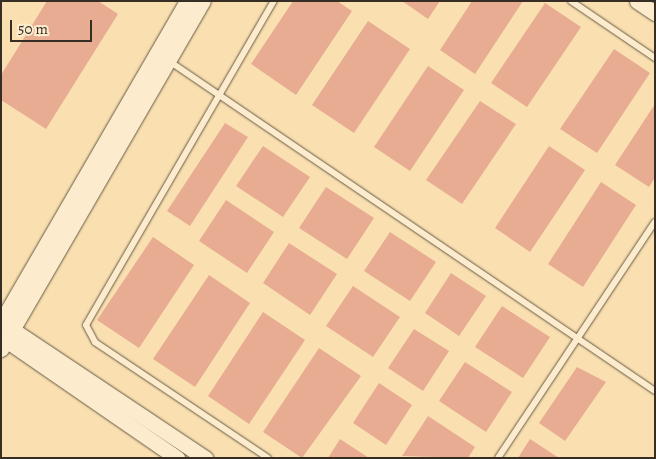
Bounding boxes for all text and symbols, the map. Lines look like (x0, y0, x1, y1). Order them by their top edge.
scale bar (12, 10, 95, 42)
text: 50 m (18, 19, 48, 39)

